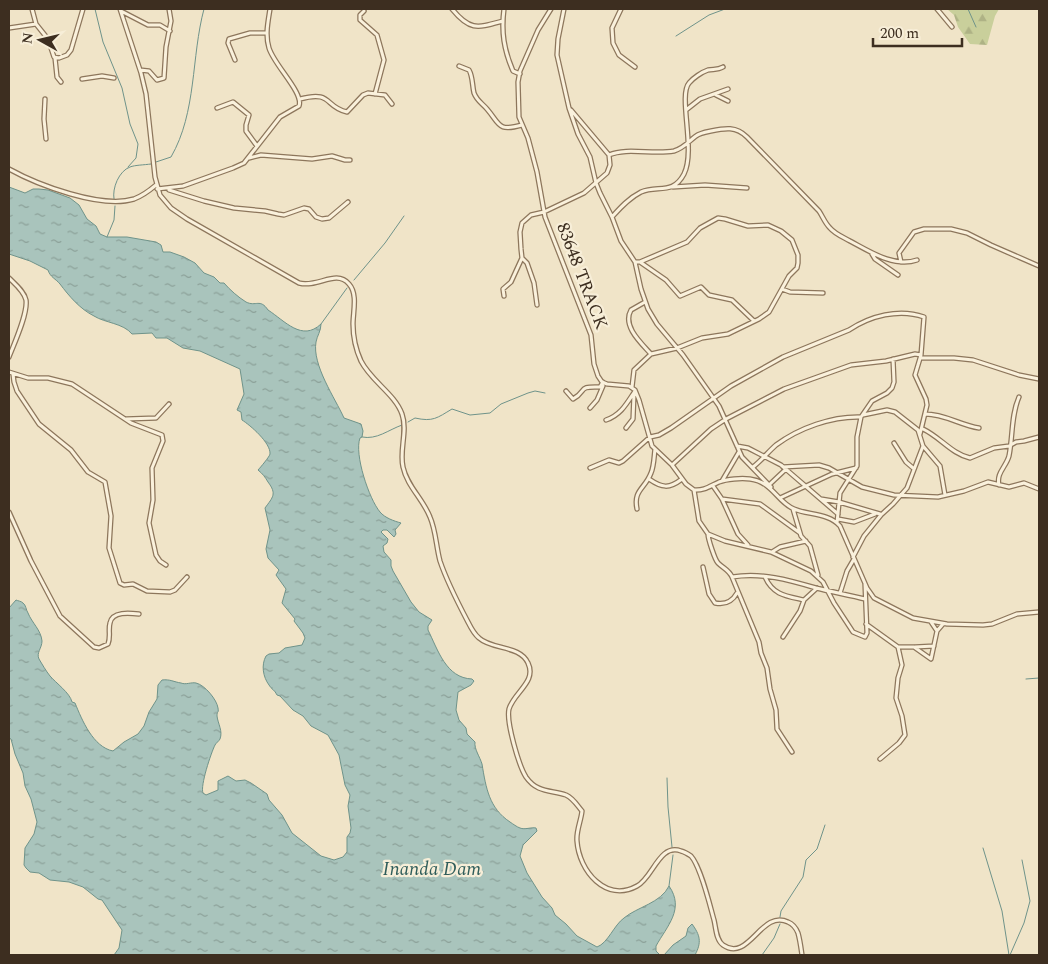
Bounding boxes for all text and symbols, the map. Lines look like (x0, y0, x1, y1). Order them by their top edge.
north arrow (15, 15, 65, 65)
scale bar (873, 15, 962, 47)
text: 200 m (880, 22, 919, 45)
text: N (16, 31, 39, 45)
street label: 83648 TRACK (549, 219, 615, 333)
water label: Inanda Dam (383, 855, 482, 884)

